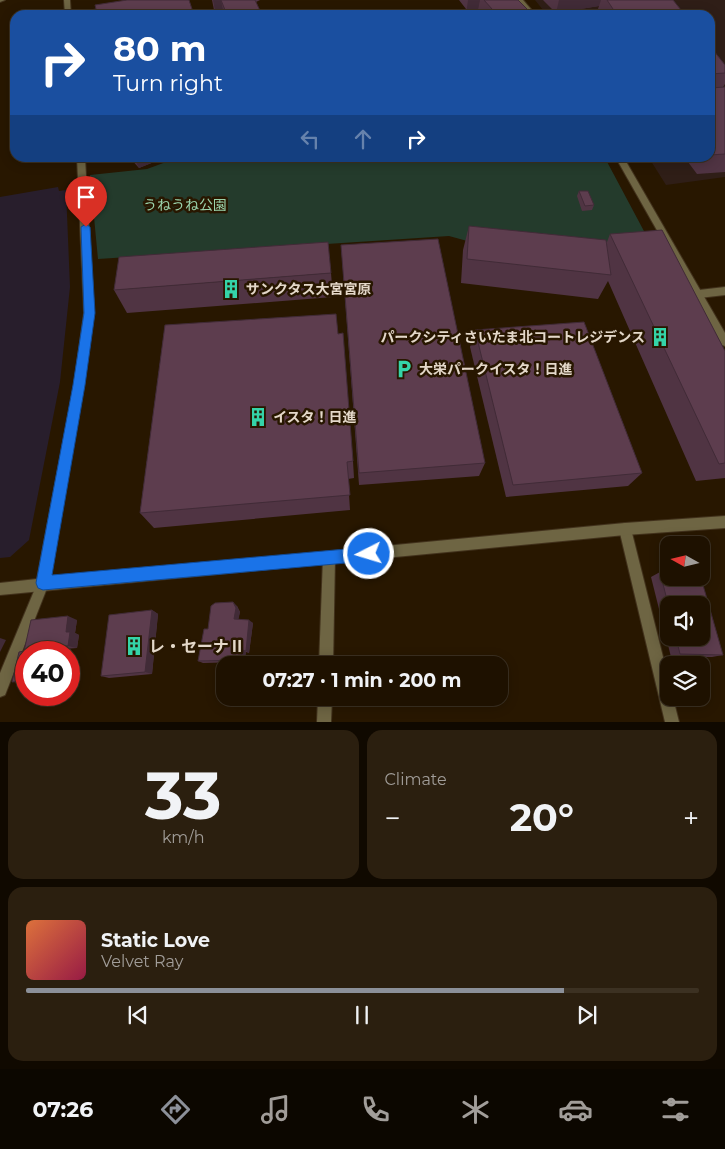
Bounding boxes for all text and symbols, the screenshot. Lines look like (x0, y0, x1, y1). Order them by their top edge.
text: 80 m (113, 27, 207, 70)
icon: right (30, 30, 95, 95)
text: Turn right (113, 70, 223, 97)
icon: left (296, 125, 324, 153)
icon: ahead (349, 125, 377, 153)
icon: right (402, 125, 430, 153)
pin (65, 176, 107, 227)
icon: arrive (72, 183, 100, 211)
park label: うねうね公園 (143, 196, 227, 214)
building icon: サンクタス大宮宮原 (220, 278, 242, 300)
place label: サンクタス大宮宮原 (246, 280, 371, 298)
building icon: パークシティさいたま北コートレジデンス (649, 326, 671, 348)
place label: パークシティさいたま北コートレジデンス (381, 328, 645, 346)
parking icon: 大栄パークイスタ！日進 (393, 358, 415, 380)
place label: 大栄パークイスタ！日進 (419, 360, 573, 378)
building icon: イスタ！日進 (247, 406, 269, 428)
place label: イスタ！日進 (273, 408, 357, 426)
position arrow (342, 527, 394, 579)
north arrow (660, 536, 710, 586)
map controls (660, 536, 710, 706)
button: sound (660, 596, 710, 646)
building icon: レ・セーナⅡ (123, 635, 145, 657)
place label: レ・セーナⅡ (149, 637, 245, 656)
speed limit sign: 40 (15, 641, 80, 706)
button: layers (660, 656, 710, 706)
text: 07:27 · 1 min · 200 m (262, 669, 462, 692)
text: 33 (145, 756, 222, 835)
text: Climate (385, 770, 447, 789)
text: 20° (510, 794, 574, 841)
text: − (385, 801, 401, 835)
text: + (683, 801, 699, 835)
text: km/h (162, 828, 205, 847)
text: Static Love (101, 929, 210, 952)
text: Velvet Ray (101, 952, 183, 971)
icon: previous (124, 1001, 152, 1029)
icon: pause (348, 1001, 376, 1029)
icon: next (573, 1001, 601, 1029)
icon: directions (158, 1092, 193, 1127)
icon: music (258, 1092, 293, 1127)
icon: phone (358, 1092, 393, 1127)
icon: climate (458, 1092, 493, 1127)
icon: car (558, 1092, 593, 1127)
icon: filters (658, 1092, 693, 1127)
text: 07:26 (32, 1096, 93, 1123)

